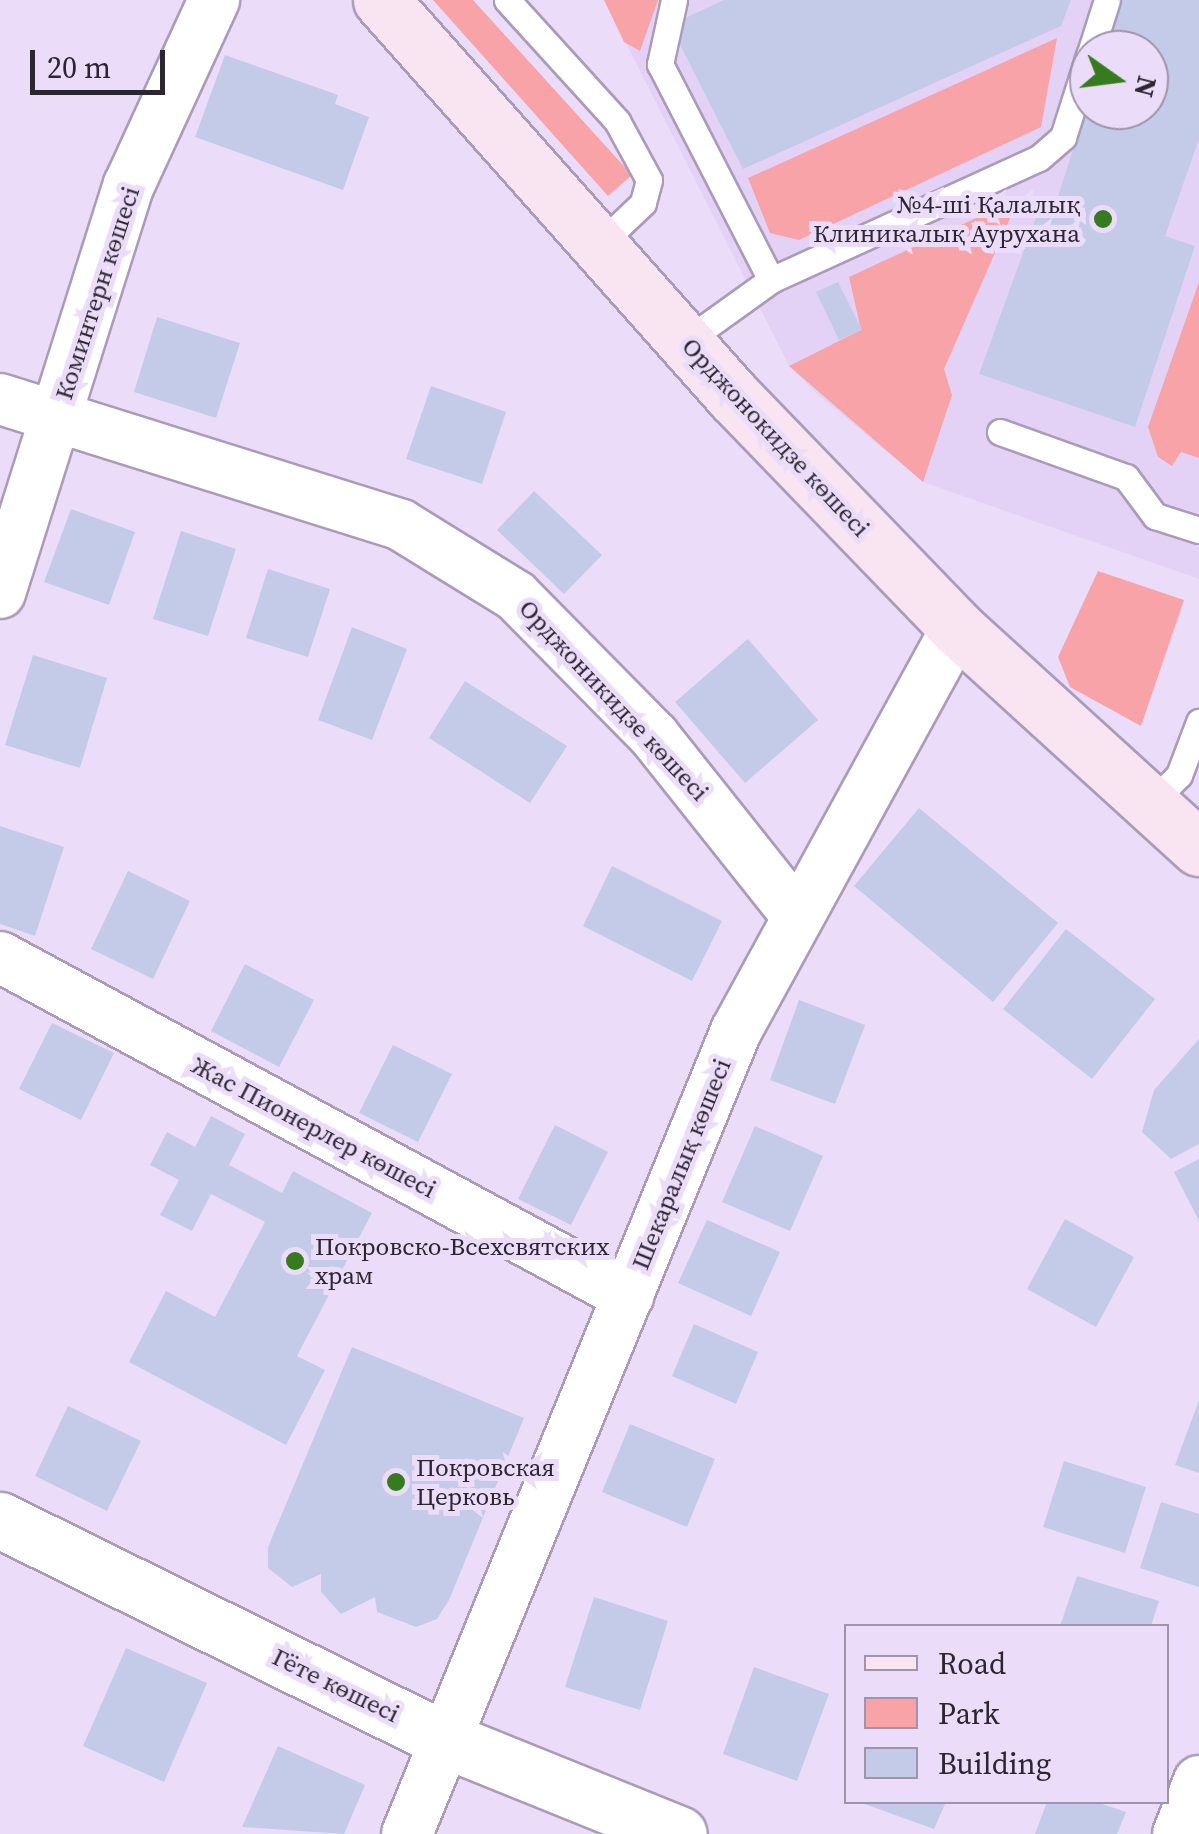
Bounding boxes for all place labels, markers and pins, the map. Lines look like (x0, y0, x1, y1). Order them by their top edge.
place label: №4-ші Қалалық Клиникалық Аурухана (813, 190, 1080, 249)
marker: №4-ші Қалалық Клиникалық Аурухана (1090, 206, 1116, 232)
place label: Покровско-Всехсвятских храм (315, 1232, 609, 1291)
marker: Покровско-Всехсвятских храм (284, 1250, 306, 1272)
place label: Покровская Церковь (416, 1453, 555, 1512)
marker: Покровская Церковь (385, 1471, 407, 1493)

